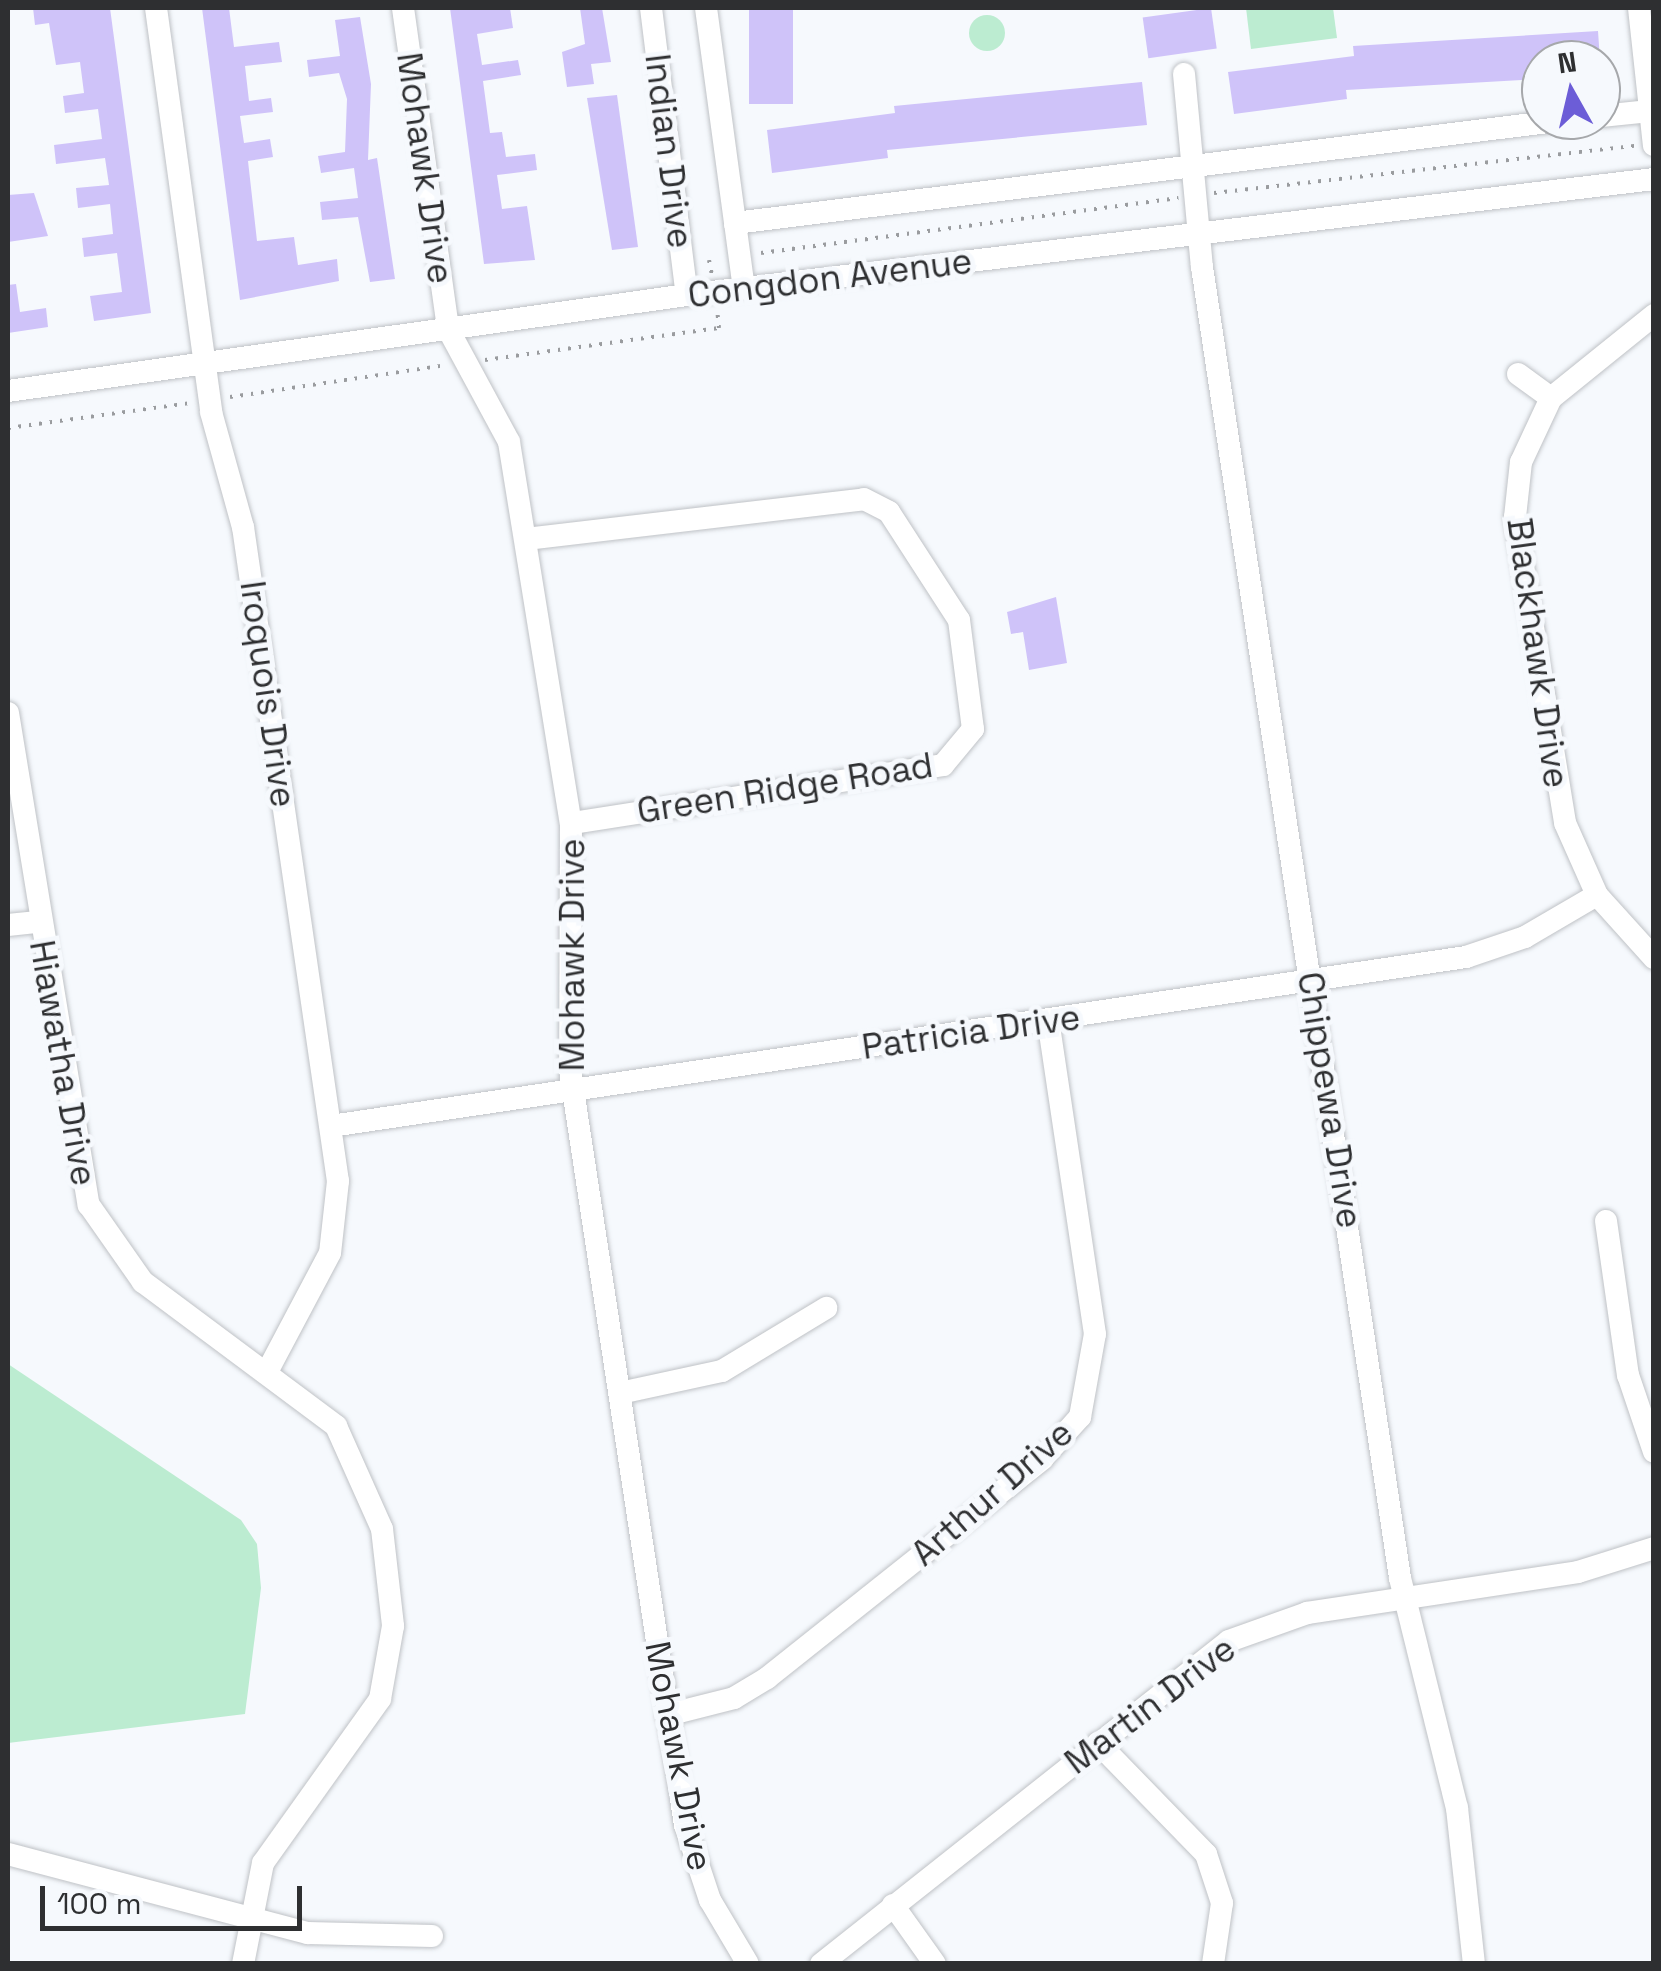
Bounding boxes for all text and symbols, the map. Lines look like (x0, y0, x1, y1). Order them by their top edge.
north arrow (1521, 40, 1621, 140)
text: N (1555, 43, 1579, 81)
street label: Mohawk Drive (388, 50, 462, 286)
street label: Indian Drive (636, 51, 702, 251)
street label: Congdon Avenue (685, 240, 975, 316)
street label: Blackhawk Drive (1498, 515, 1578, 791)
street label: Iroquois Drive (231, 578, 305, 810)
street label: Green Ridge Road (634, 744, 936, 832)
street label: Mohawk Drive (551, 839, 593, 1071)
street label: Hiawatha Drive (21, 937, 105, 1189)
street label: Chippewa Drive (1289, 969, 1371, 1231)
street label: Patricia Drive (859, 996, 1083, 1068)
street label: Arthur Drive (903, 1412, 1081, 1574)
street label: Martin Drive (1056, 1627, 1244, 1783)
street label: Mohawk Drive (636, 1638, 722, 1874)
scale bar (45, 1866, 308, 1928)
text: 100 m (57, 1884, 142, 1923)

